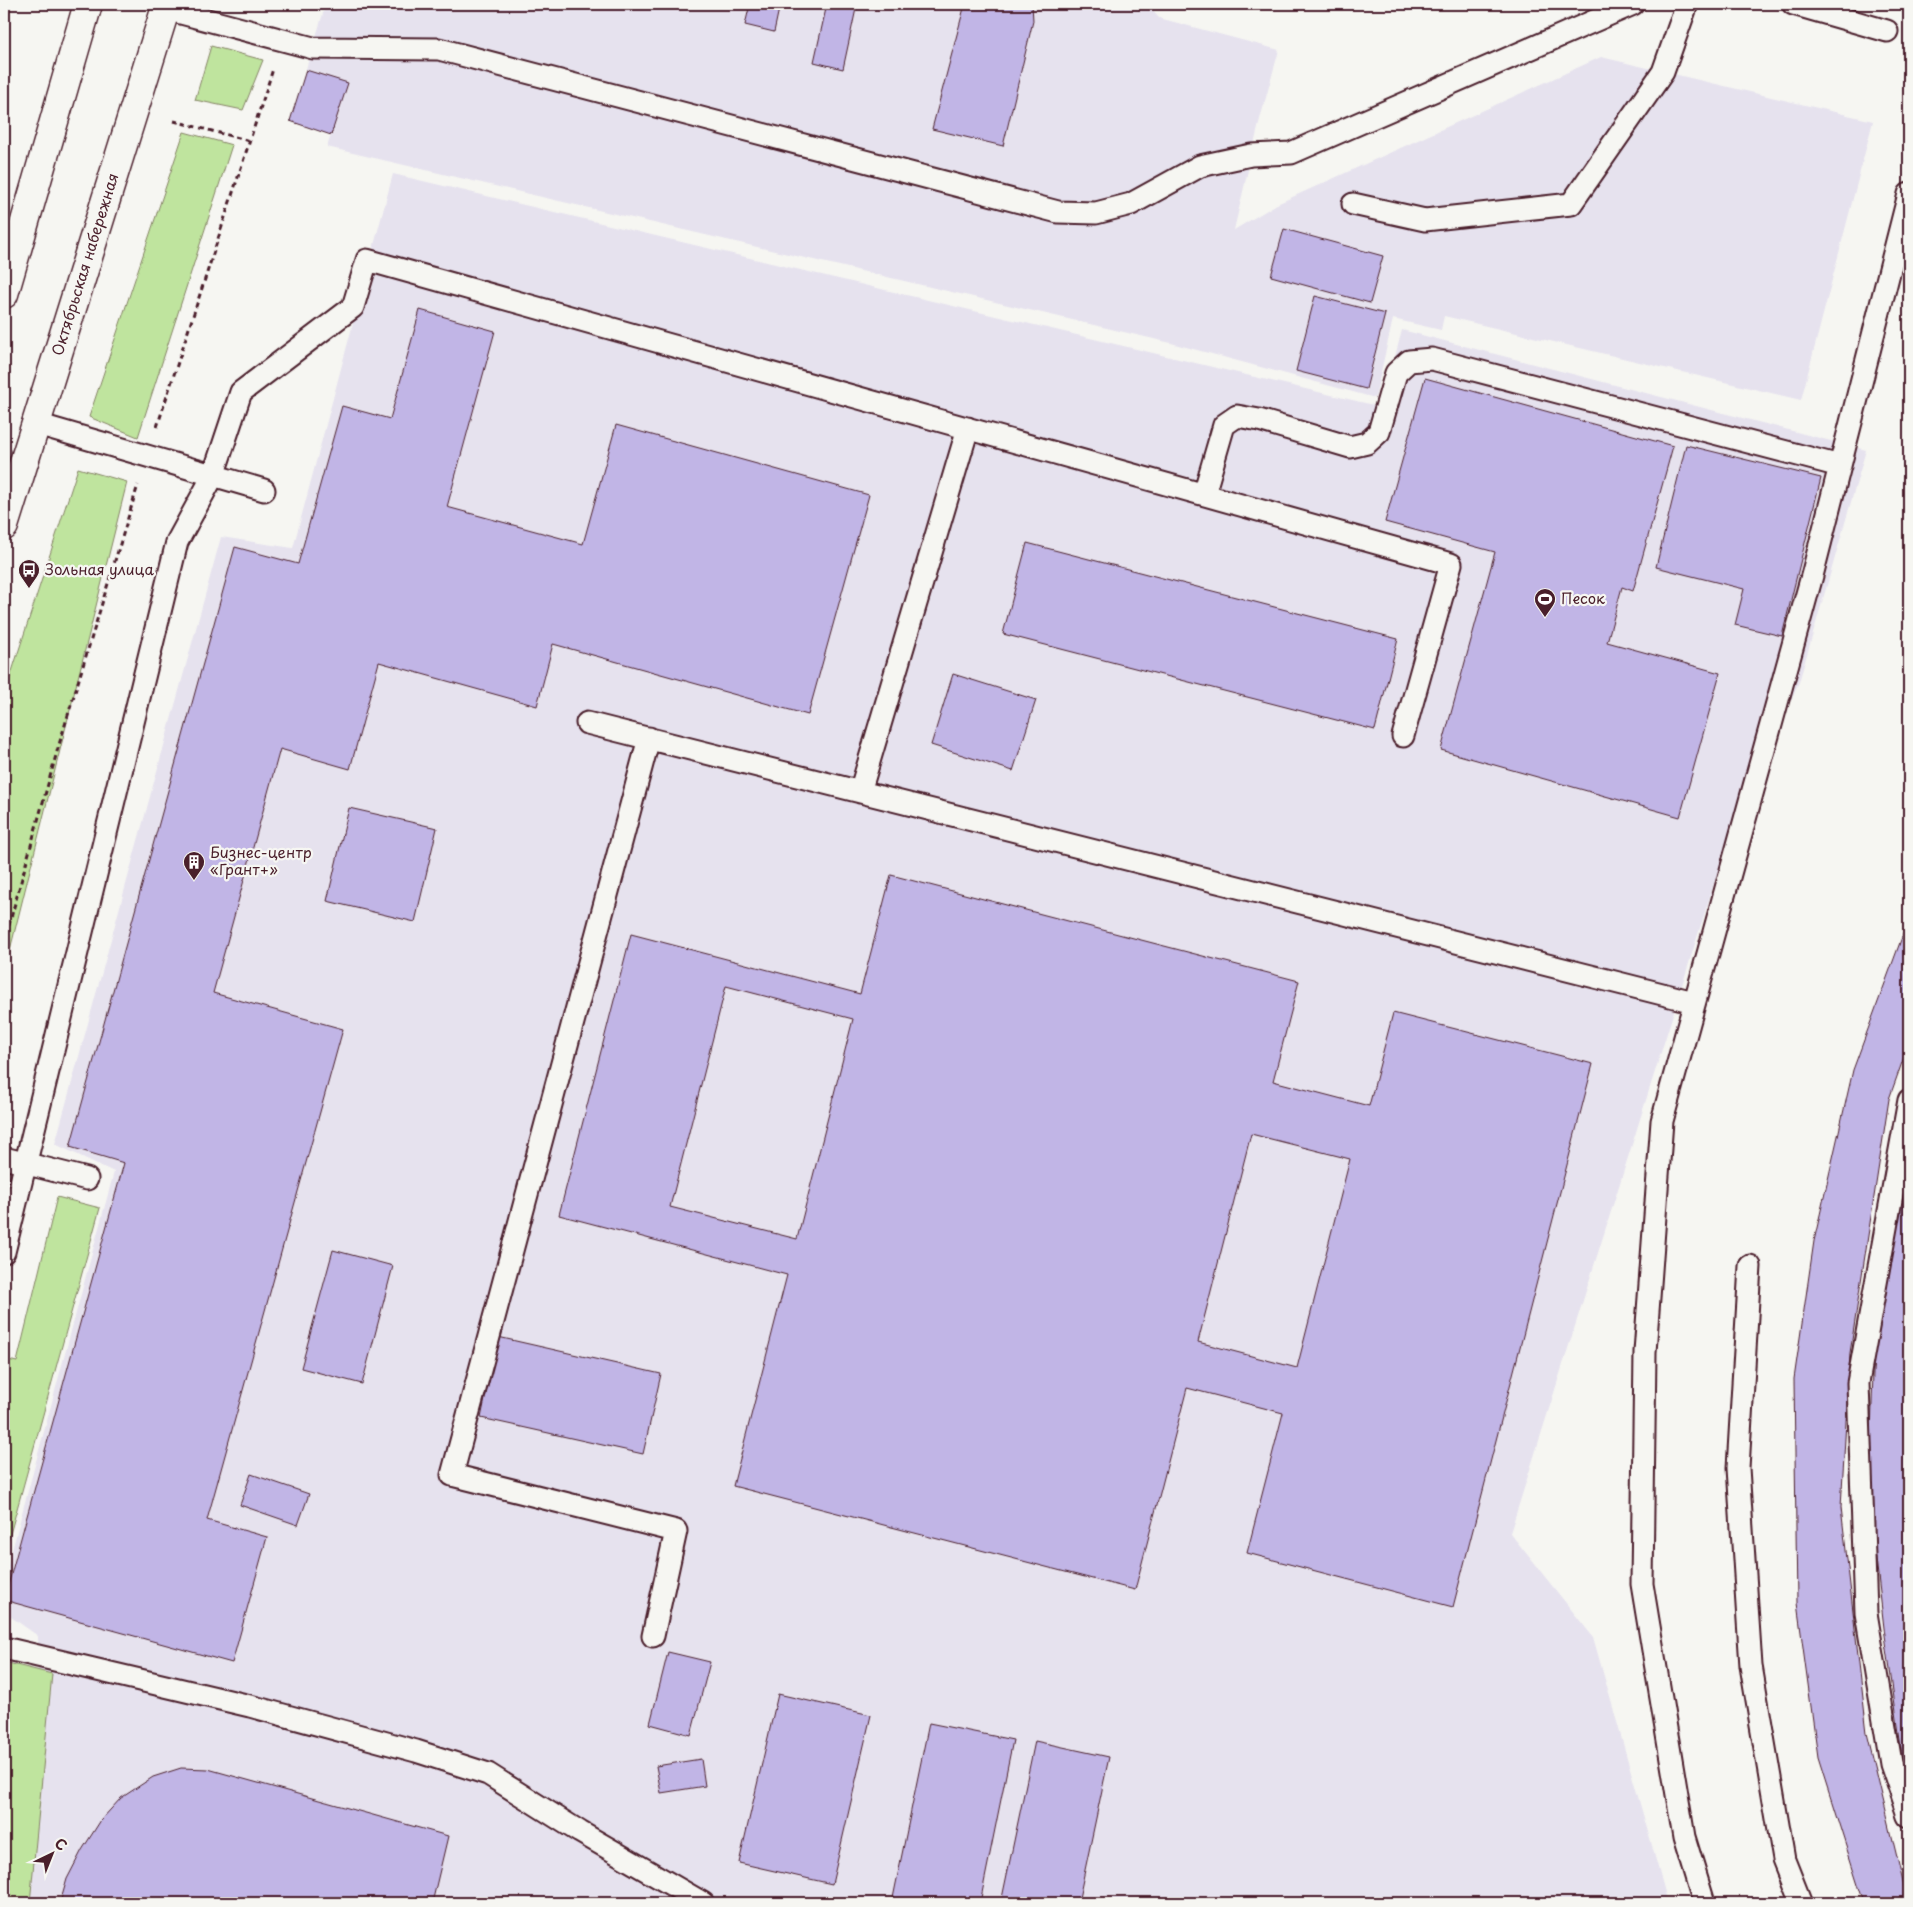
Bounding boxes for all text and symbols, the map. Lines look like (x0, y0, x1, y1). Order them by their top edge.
street label: Октябрьская набережная (45, 170, 124, 358)
place label: Зольная улица (45, 557, 155, 580)
bus stop icon: Зольная улица (17, 558, 41, 589)
place label: Песок (1561, 586, 1605, 609)
sports icon: Песок (1533, 587, 1557, 618)
place label: Бизнес-центр «Грант+» (210, 840, 312, 880)
building icon: Бизнес-центр «Грант+» (182, 850, 206, 881)
north arrow (28, 1830, 78, 1880)
text: С (50, 1833, 72, 1855)

